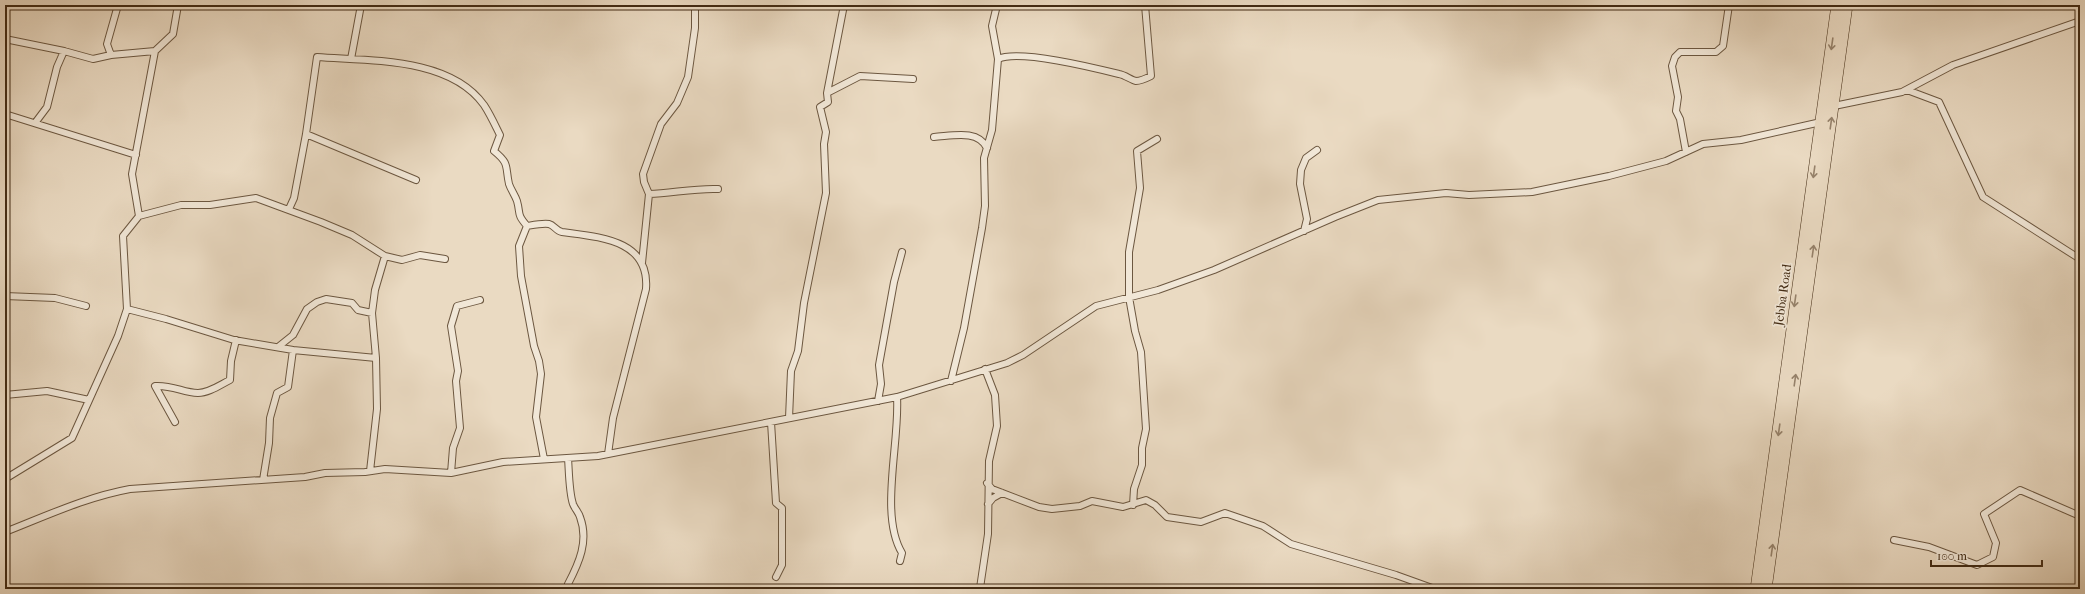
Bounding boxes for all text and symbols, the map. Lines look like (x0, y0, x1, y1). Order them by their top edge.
one-way arrow (1828, 37, 1836, 50)
one-way arrow (1827, 116, 1835, 129)
one-way arrow (1810, 165, 1818, 178)
one-way arrow (1809, 245, 1817, 258)
street label: Jebba Road (1771, 262, 1794, 328)
one-way arrow (1791, 294, 1799, 307)
one-way arrow (1791, 374, 1799, 387)
one-way arrow (1775, 423, 1783, 436)
scale bar (1931, 542, 2042, 568)
one-way arrow (1768, 544, 1776, 557)
text: 100 m (1937, 549, 1967, 563)

